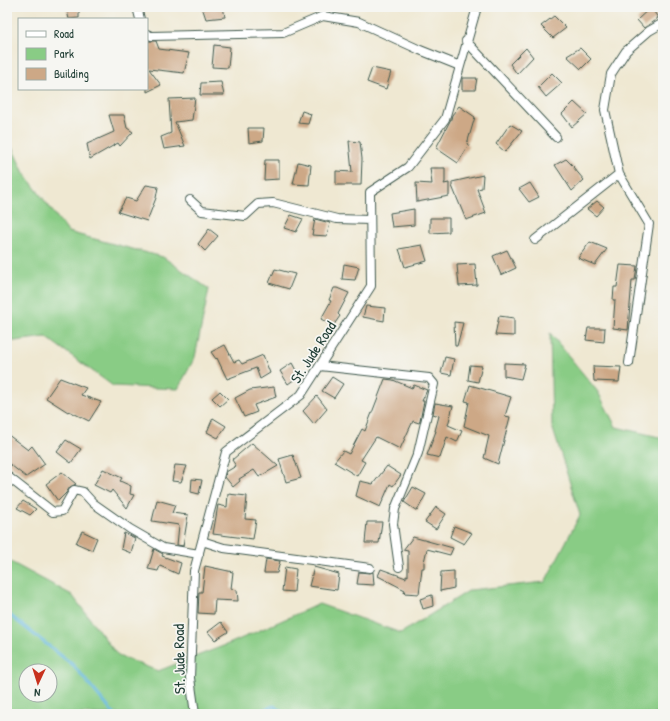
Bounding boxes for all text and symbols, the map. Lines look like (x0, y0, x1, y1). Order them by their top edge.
legend (18, 18, 148, 90)
text: Road (54, 25, 74, 42)
text: Park (54, 45, 74, 62)
text: Building (54, 65, 89, 82)
street label: St. Jude Road (285, 317, 341, 387)
street label: St. Jude Road (168, 624, 190, 694)
north arrow (18, 663, 58, 703)
text: N (34, 686, 41, 700)

